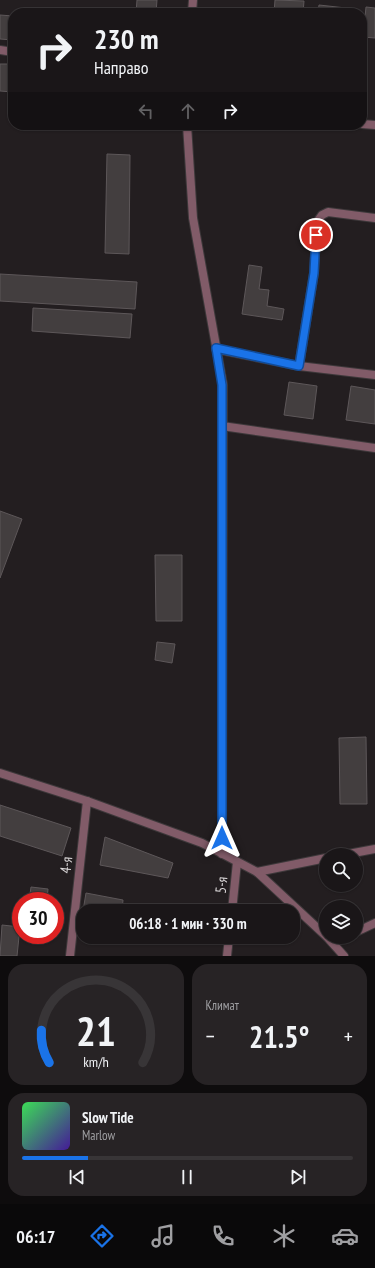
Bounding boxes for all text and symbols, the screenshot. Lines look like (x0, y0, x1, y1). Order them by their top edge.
text: 230 m (94, 20, 158, 57)
icon: right (28, 24, 80, 76)
text: Направо (94, 56, 149, 79)
icon: left (135, 100, 157, 122)
icon: ahead (177, 100, 199, 122)
icon: right (219, 100, 241, 122)
pin (299, 218, 333, 252)
icon: arrive (305, 224, 327, 246)
position arrow (201, 817, 243, 859)
map controls (319, 848, 363, 944)
button: search (319, 848, 363, 892)
street label: 4-я (56, 855, 76, 874)
street label: 5-я (211, 875, 231, 895)
speed limit sign: 30 (12, 892, 64, 944)
button: layers (319, 900, 363, 944)
text: 06:18 · 1 мин · 330 m (129, 914, 247, 933)
text: Климат (206, 997, 239, 1014)
text: 21 (76, 1003, 116, 1056)
text: 21.5° (249, 1017, 309, 1056)
text: − (206, 1022, 215, 1050)
text: + (344, 1022, 353, 1050)
text: km/h (83, 1051, 108, 1070)
text: Slow Tide (82, 1108, 134, 1127)
text: Marlow (82, 1127, 115, 1144)
icon: previous (66, 1166, 88, 1188)
icon: pause (176, 1166, 198, 1188)
icon: next (287, 1166, 309, 1188)
icon: directions (88, 1222, 116, 1250)
icon: music (149, 1222, 177, 1250)
icon: phone (209, 1222, 237, 1250)
icon: climate (270, 1222, 298, 1250)
icon: car (331, 1222, 359, 1250)
text: 06:17 (16, 1225, 55, 1248)

